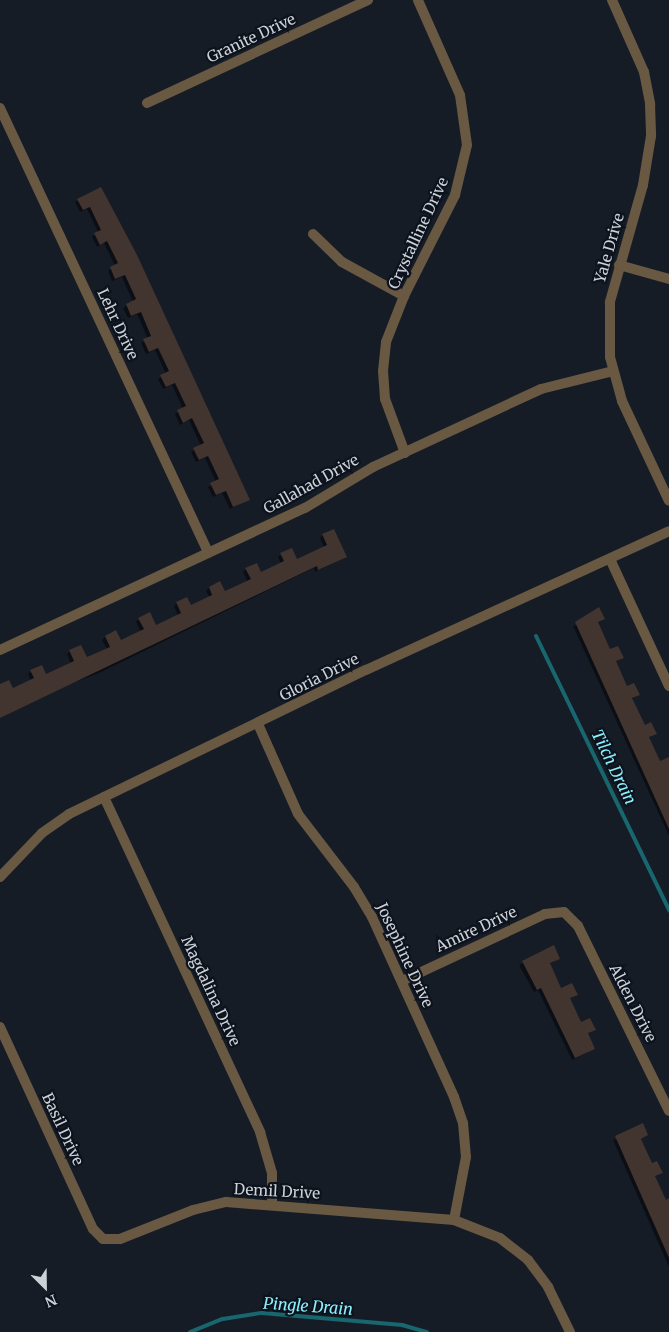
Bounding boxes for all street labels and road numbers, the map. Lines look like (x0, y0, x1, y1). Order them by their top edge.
street label: Granite Drive (204, 10, 298, 66)
street label: Crystalline Drive (384, 174, 452, 292)
street label: Yale Drive (590, 211, 628, 285)
street label: Lehr Drive (94, 286, 142, 362)
street label: Gallahad Drive (260, 450, 362, 518)
street label: Gloria Drive (276, 649, 362, 705)
street label: Josephine Drive (373, 900, 437, 1010)
street label: Amire Drive (433, 902, 519, 956)
street label: Magdalina Drive (178, 933, 244, 1049)
street label: Alden Drive (606, 961, 660, 1045)
street label: Basil Drive (38, 1090, 88, 1168)
street label: Demil Drive (233, 1180, 321, 1202)

